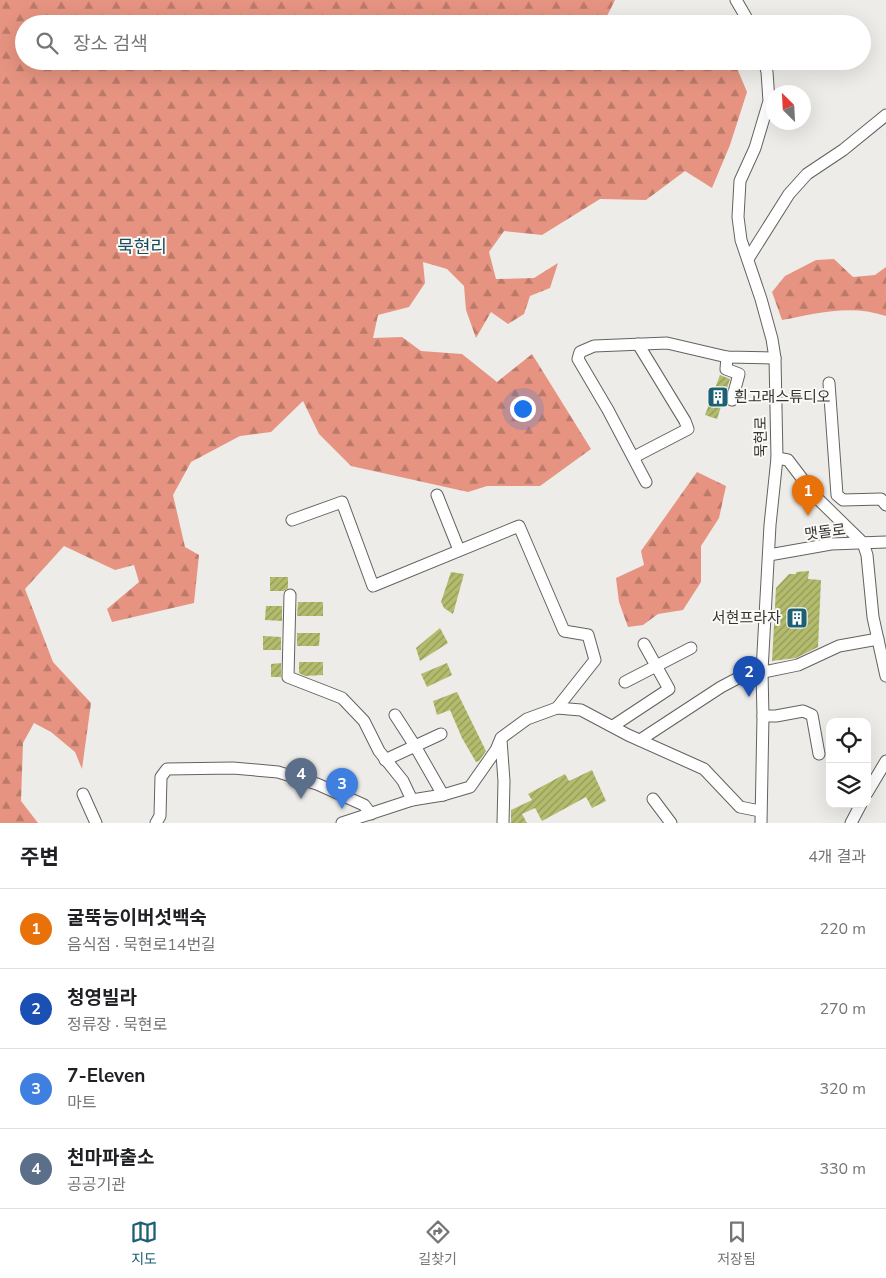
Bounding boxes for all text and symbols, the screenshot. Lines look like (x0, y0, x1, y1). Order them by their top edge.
search box (15, 15, 871, 70)
icon: search (33, 29, 61, 57)
text: 장소 검색 (73, 31, 148, 57)
north arrow (766, 85, 811, 130)
district label: 묵현리 (117, 235, 167, 259)
building icon: 흰고래스튜디오 (706, 385, 730, 409)
place label: 흰고래스튜디오 (734, 387, 831, 407)
your location (510, 396, 536, 422)
street label: 묵현로 (751, 416, 771, 458)
pin: 1 (792, 475, 824, 516)
street label: 맷돌로 (803, 520, 847, 544)
building icon: 서현프라자 (785, 606, 809, 630)
place label: 서현프라자 (712, 608, 781, 628)
pin: 2 (733, 656, 765, 697)
map controls (826, 718, 871, 808)
button: locate (826, 718, 871, 763)
pin: 4 (285, 758, 317, 799)
button: layers (826, 763, 871, 808)
pin: 3 (326, 768, 358, 809)
text: 주변 (20, 843, 59, 871)
text: 4개 결과 (808, 846, 866, 868)
text: 굴뚝능이버섯백숙 (67, 905, 207, 931)
text: 1 (31, 918, 41, 940)
text: 220 m (819, 918, 866, 940)
text: 음식점 · 묵현로14번길 (67, 934, 216, 956)
text: 청영빌라 (67, 985, 137, 1011)
text: 2 (31, 998, 41, 1020)
text: 270 m (819, 998, 866, 1020)
text: 정류장 · 묵현로 (67, 1014, 167, 1036)
text: 7-Eleven (67, 1063, 145, 1089)
text: 3 (31, 1078, 41, 1100)
text: 320 m (819, 1078, 866, 1100)
text: 마트 (67, 1092, 96, 1114)
text: 천마파출소 (67, 1145, 154, 1171)
text: 4 (31, 1158, 41, 1180)
text: 330 m (819, 1158, 866, 1180)
text: 공공기관 (67, 1174, 126, 1196)
tab: 지도 (130, 1218, 158, 1269)
tab: 길찾기 (418, 1218, 457, 1269)
tab: 저장됨 (717, 1218, 756, 1269)

